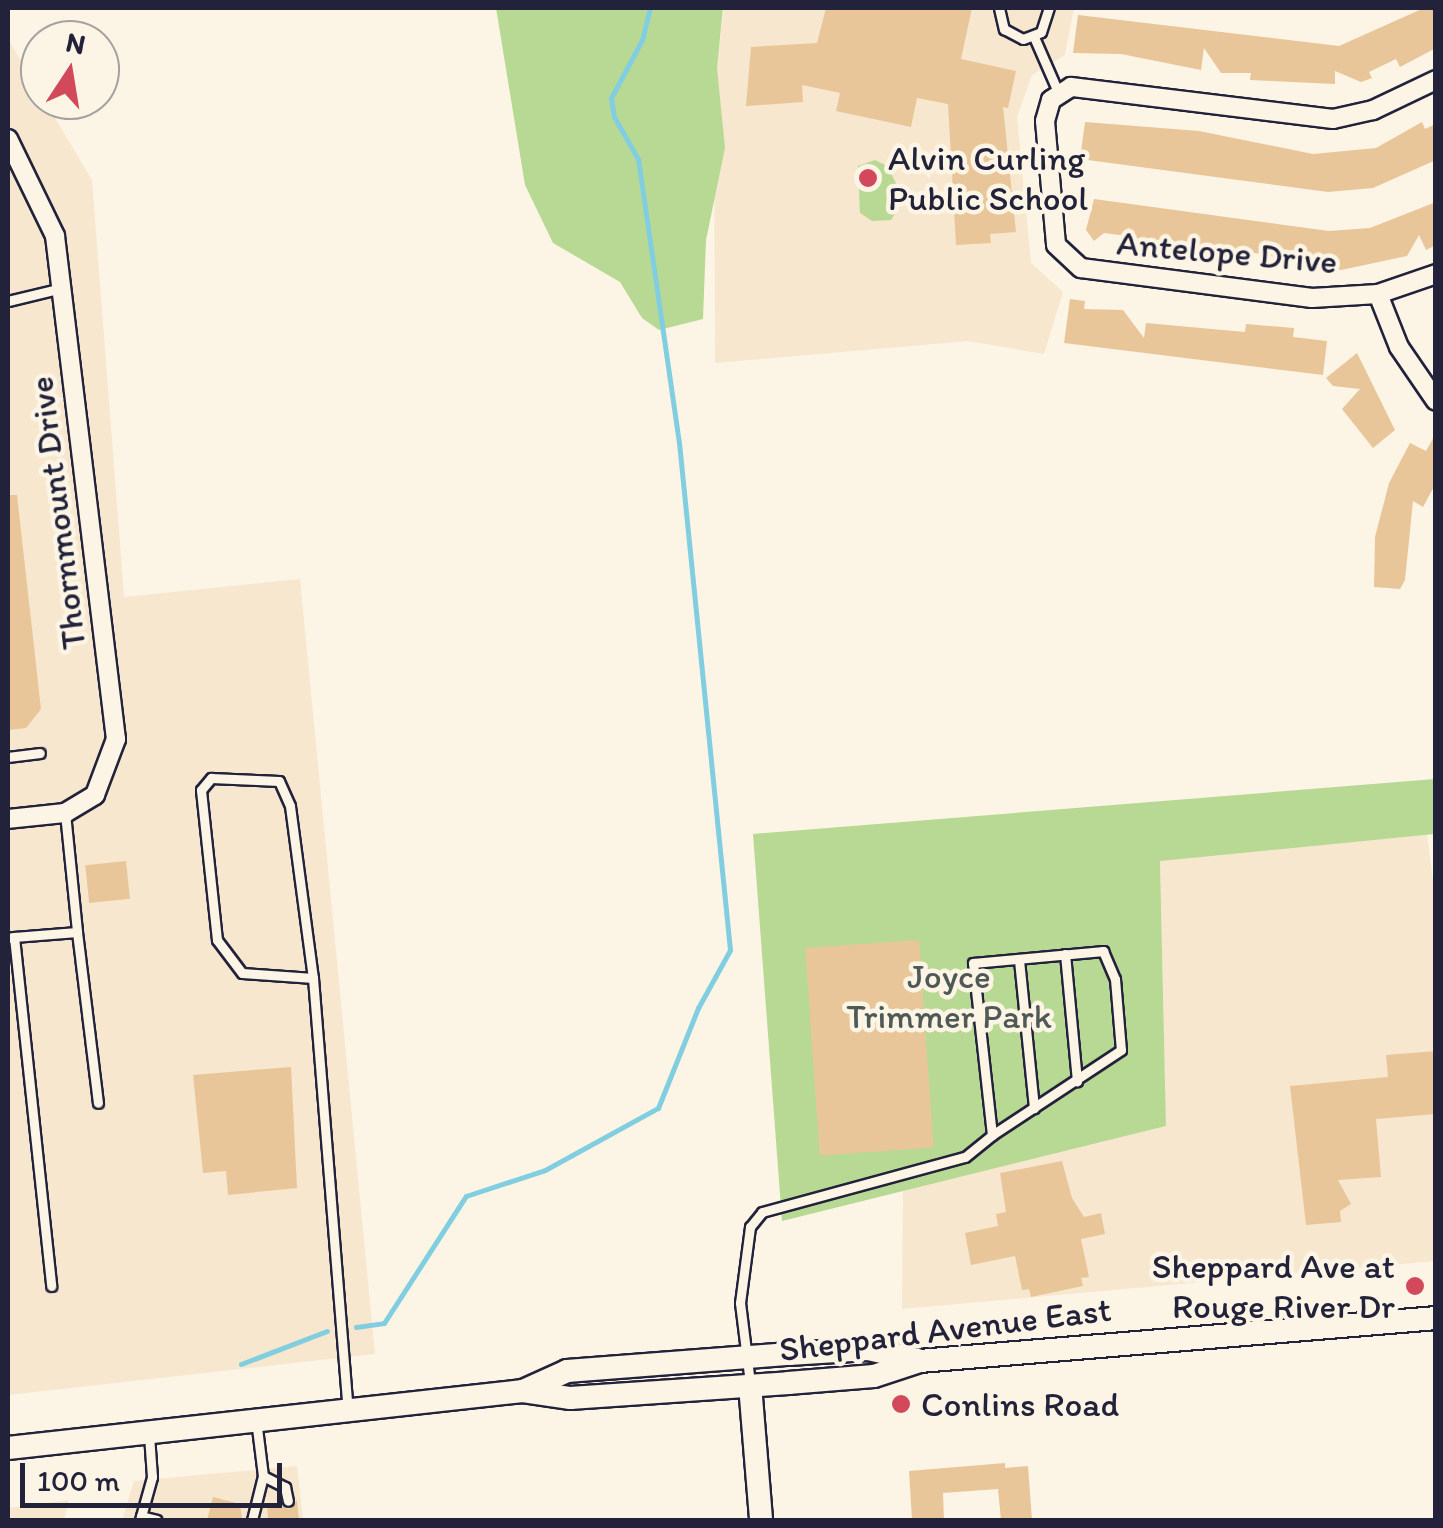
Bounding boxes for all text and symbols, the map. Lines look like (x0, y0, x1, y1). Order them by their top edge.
north arrow (20, 20, 120, 120)
text: N (63, 24, 89, 61)
place label: Alvin Curling Public School (888, 137, 1088, 219)
marker: Alvin Curling Public School (857, 167, 879, 189)
street label: Antelope Drive (1115, 221, 1339, 283)
street label: Thornmount Drive (19, 374, 95, 652)
park label: Joyce Trimmer Park (847, 955, 1051, 1037)
place label: Sheppard Ave at Rouge River Dr (1152, 1245, 1395, 1327)
marker: Sheppard Ave at Rouge River Dr (1404, 1275, 1426, 1297)
street label: Sheppard Avenue East (778, 1288, 1112, 1370)
place label: Conlins Road (921, 1383, 1119, 1425)
marker: Conlins Road (890, 1393, 912, 1415)
scale bar (25, 1443, 288, 1505)
text: 100 m (37, 1462, 120, 1499)

